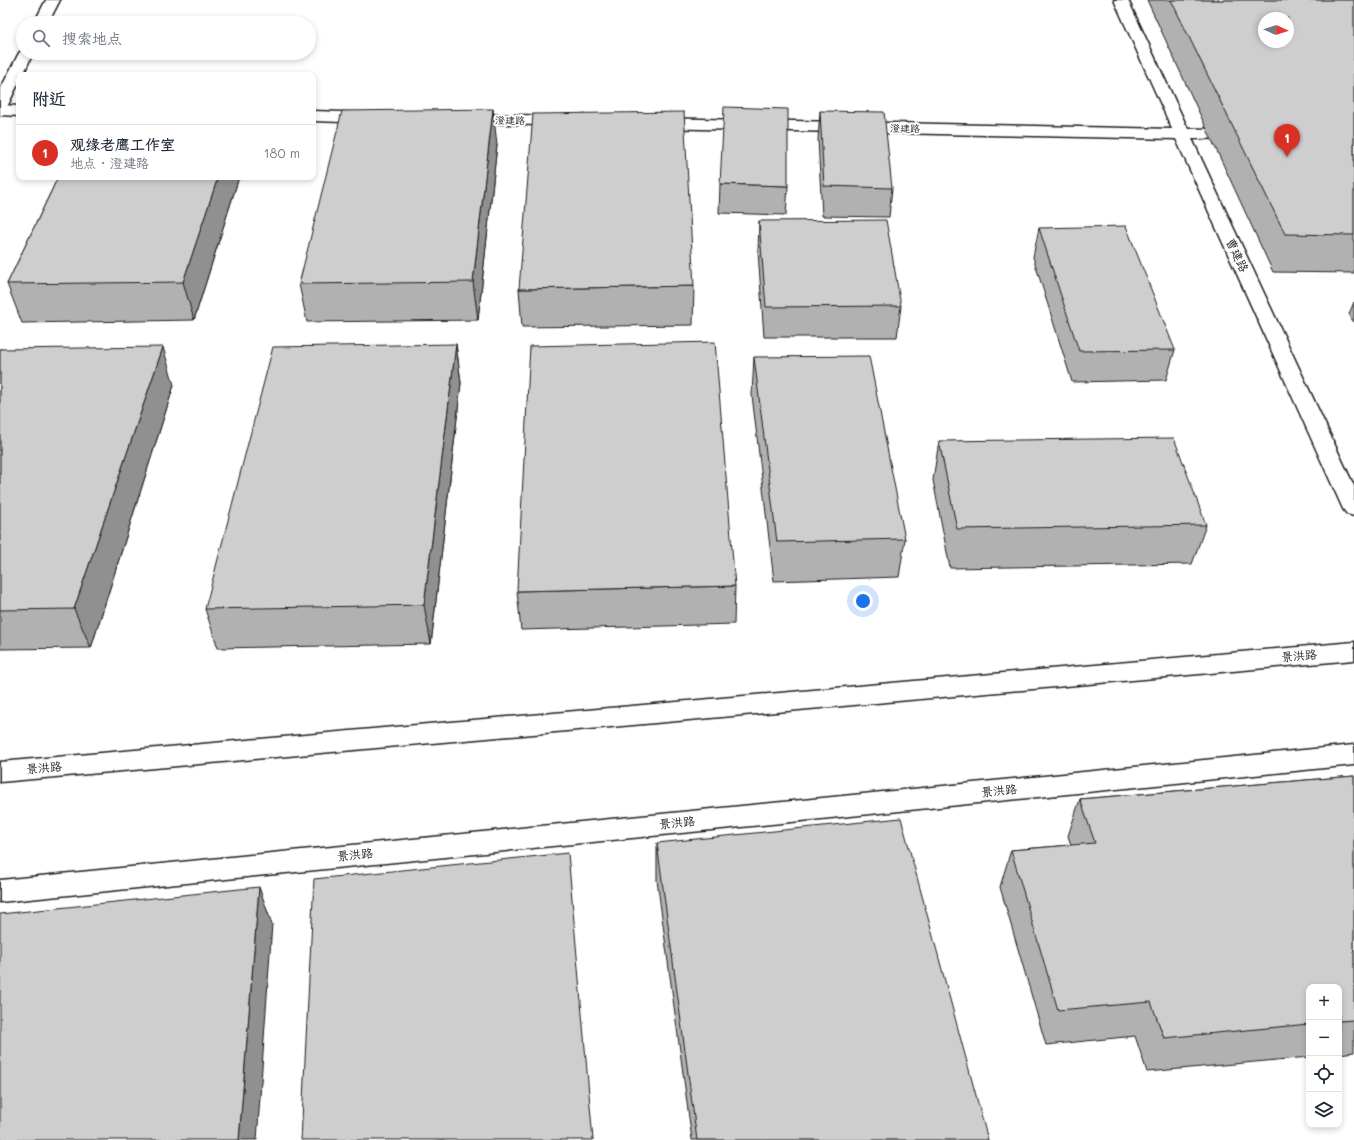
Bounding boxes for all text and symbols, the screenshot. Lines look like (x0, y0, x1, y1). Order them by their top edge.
north arrow (1258, 12, 1294, 48)
search box (16, 16, 316, 60)
icon: search (30, 27, 52, 49)
text: 搜索地点 (62, 28, 122, 48)
text: 附近 (32, 87, 66, 109)
street label: 澄建路 (495, 113, 525, 127)
street label: 澄建路 (890, 121, 920, 135)
pin: 1 (1274, 124, 1300, 157)
text: 观缘老鹰工作室 (70, 134, 175, 154)
text: 1 (42, 144, 48, 161)
text: 180 m (264, 144, 300, 161)
text: 地点 · 澄建路 (70, 154, 149, 171)
street label: 曹建路 (1223, 235, 1253, 274)
your location (853, 591, 873, 611)
street label: 景洪路 (1280, 645, 1318, 665)
street label: 景洪路 (25, 757, 63, 777)
street label: 景洪路 (980, 780, 1018, 800)
street label: 景洪路 (658, 812, 696, 832)
street label: 景洪路 (336, 844, 374, 864)
map controls (1306, 984, 1342, 1128)
button: + (1306, 984, 1342, 1020)
button: − (1306, 1020, 1342, 1056)
button: locate (1306, 1056, 1342, 1092)
button: layers (1306, 1092, 1342, 1128)

